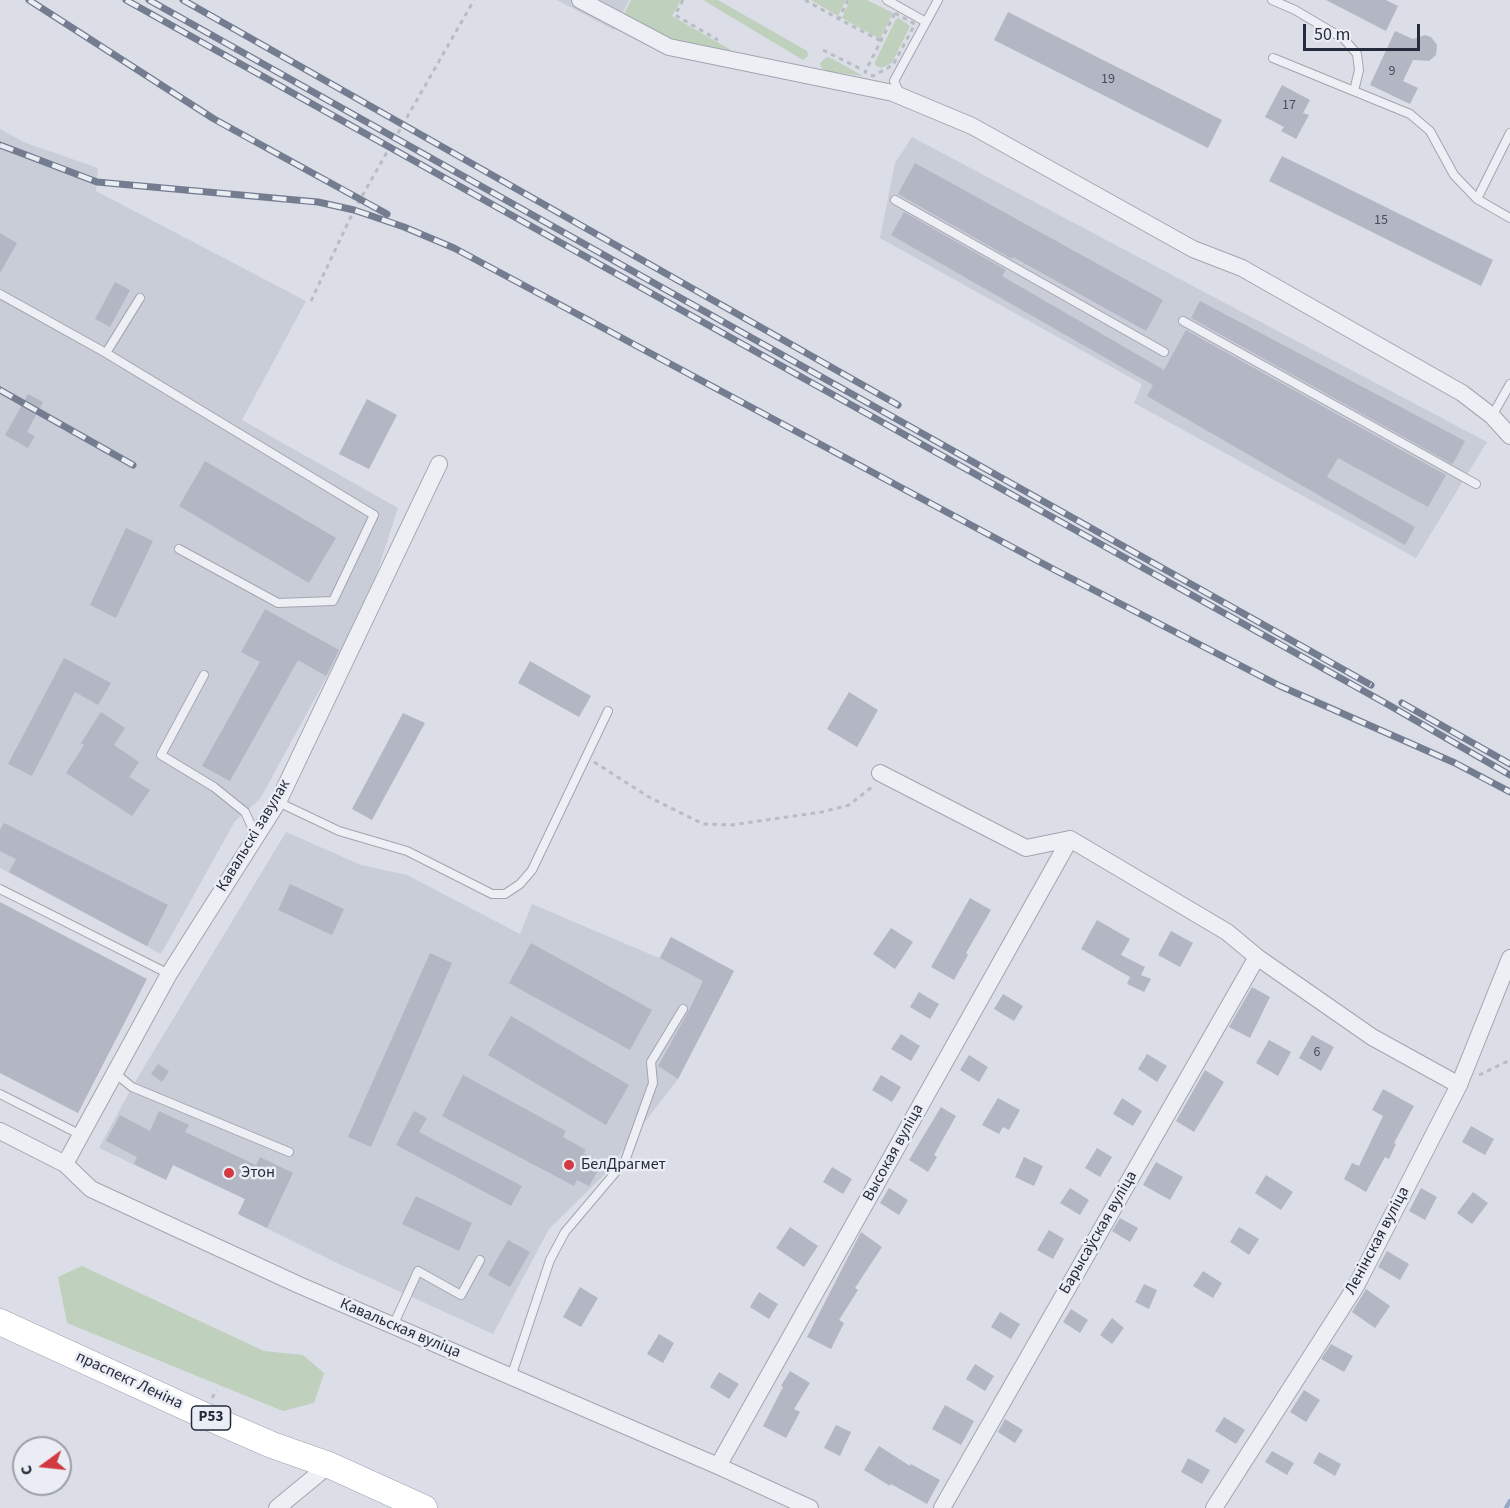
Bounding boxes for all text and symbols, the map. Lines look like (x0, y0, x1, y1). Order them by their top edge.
scale bar (1306, 12, 1423, 50)
text: 50 m (1314, 22, 1350, 47)
house number: 9 (1389, 64, 1395, 80)
house number: 19 (1101, 72, 1115, 88)
house number: 17 (1282, 98, 1296, 114)
house number: 15 (1374, 213, 1388, 229)
street label: Кавальскі завулак (213, 776, 295, 896)
house number: 6 (1314, 1045, 1320, 1061)
street label: Высокая вуліца (859, 1101, 929, 1205)
place label: БелДрагмет (581, 1155, 666, 1175)
marker: БелДрагмет (562, 1158, 576, 1172)
place label: Этон (241, 1163, 275, 1183)
marker: Этон (222, 1166, 236, 1180)
street label: Барысаўская вуліца (1056, 1168, 1142, 1298)
street label: Ленінская вуліца (1341, 1184, 1415, 1298)
street label: Кавальская вуліца (337, 1295, 463, 1363)
street label: праспект Леніна (72, 1348, 186, 1414)
road number: Р53 (192, 1406, 230, 1430)
north arrow (12, 1436, 72, 1496)
text: С (15, 1463, 38, 1477)

